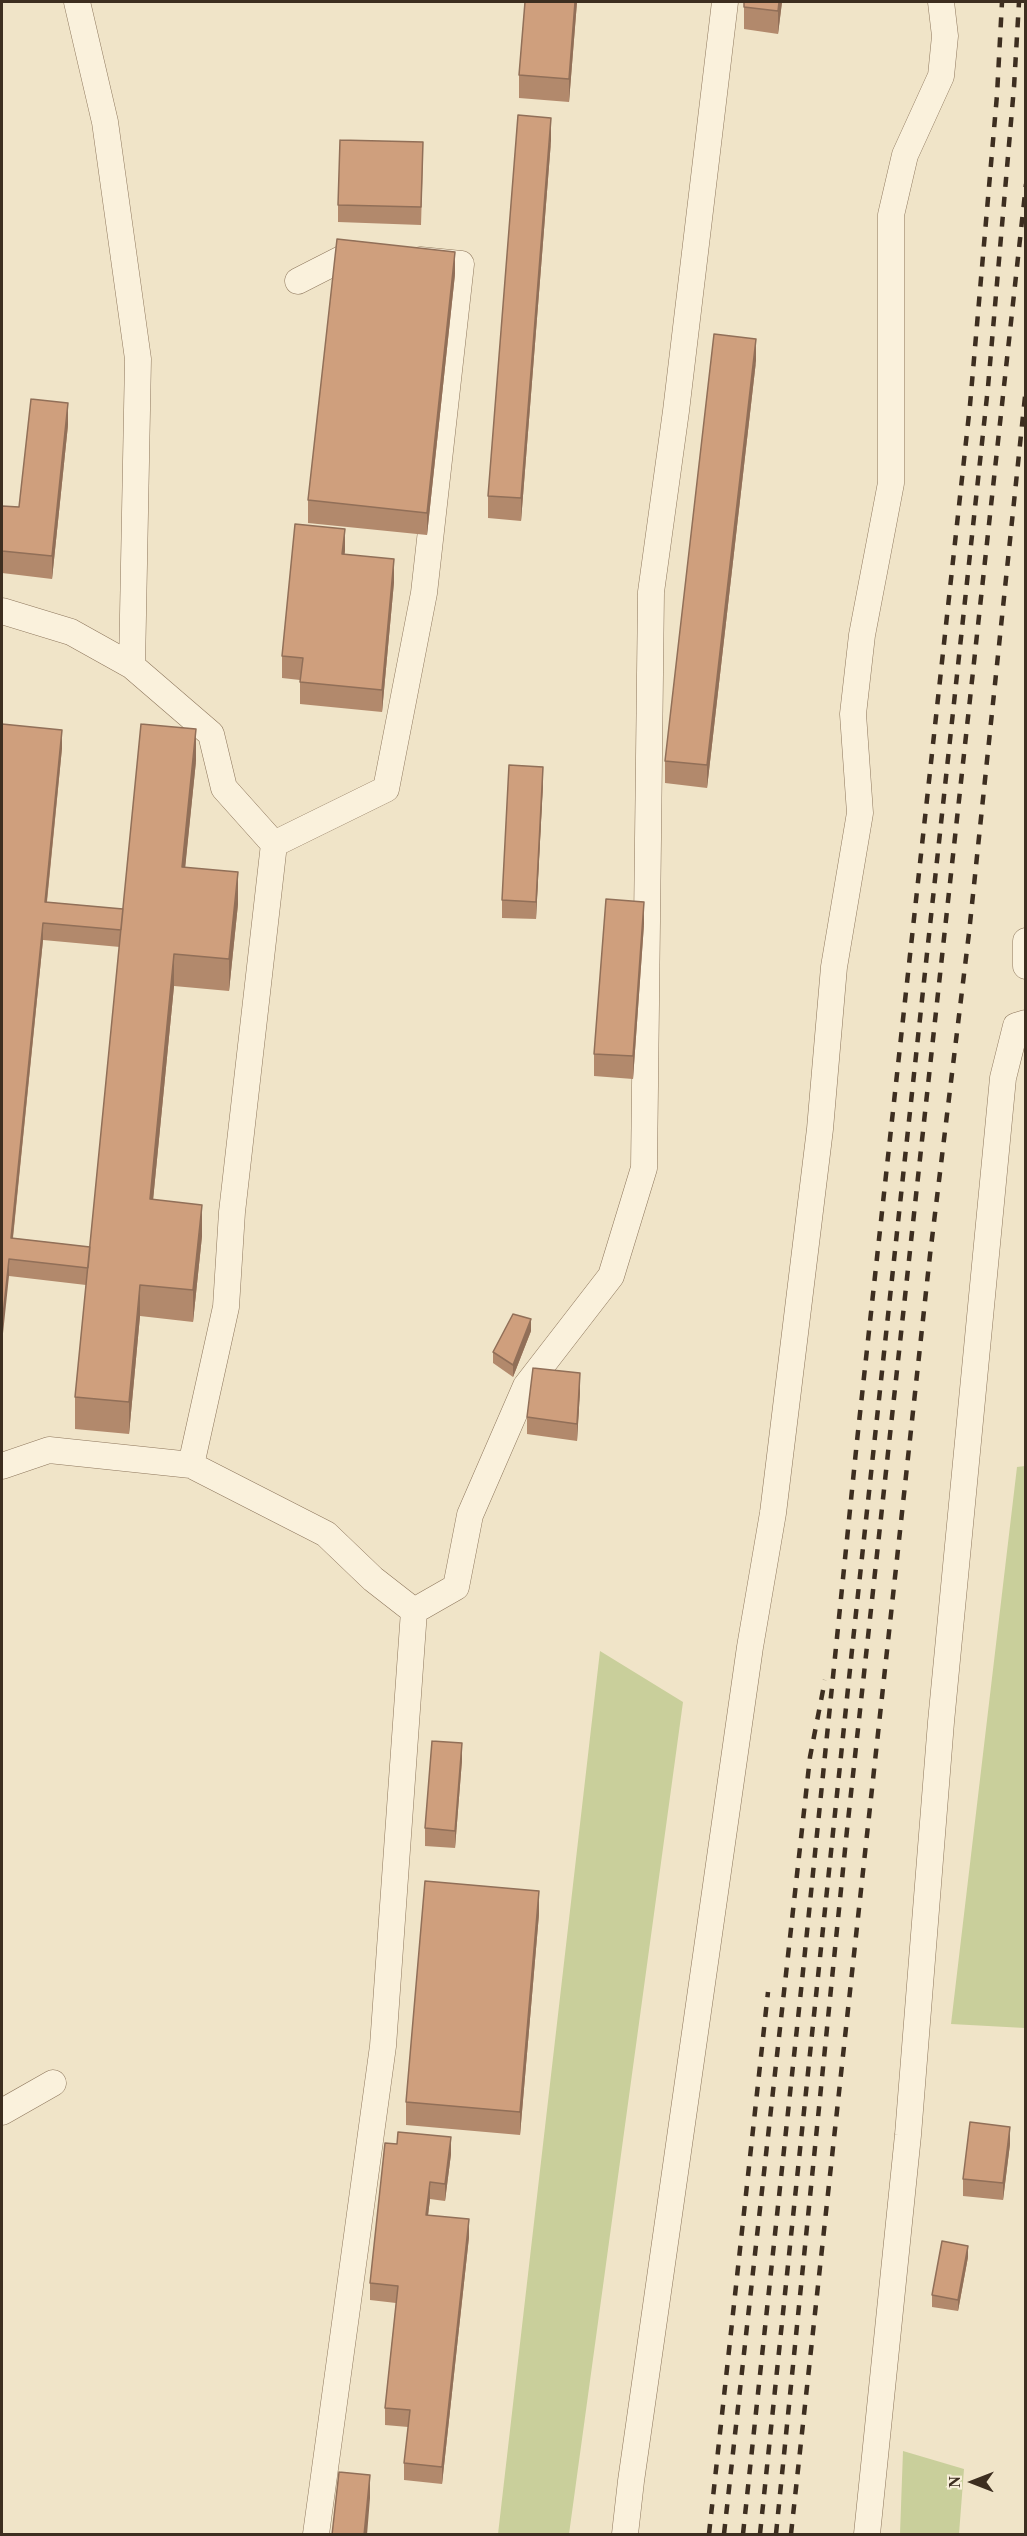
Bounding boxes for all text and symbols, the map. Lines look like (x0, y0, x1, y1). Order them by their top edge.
north arrow (943, 2452, 1003, 2512)
text: N (946, 2476, 963, 2488)

